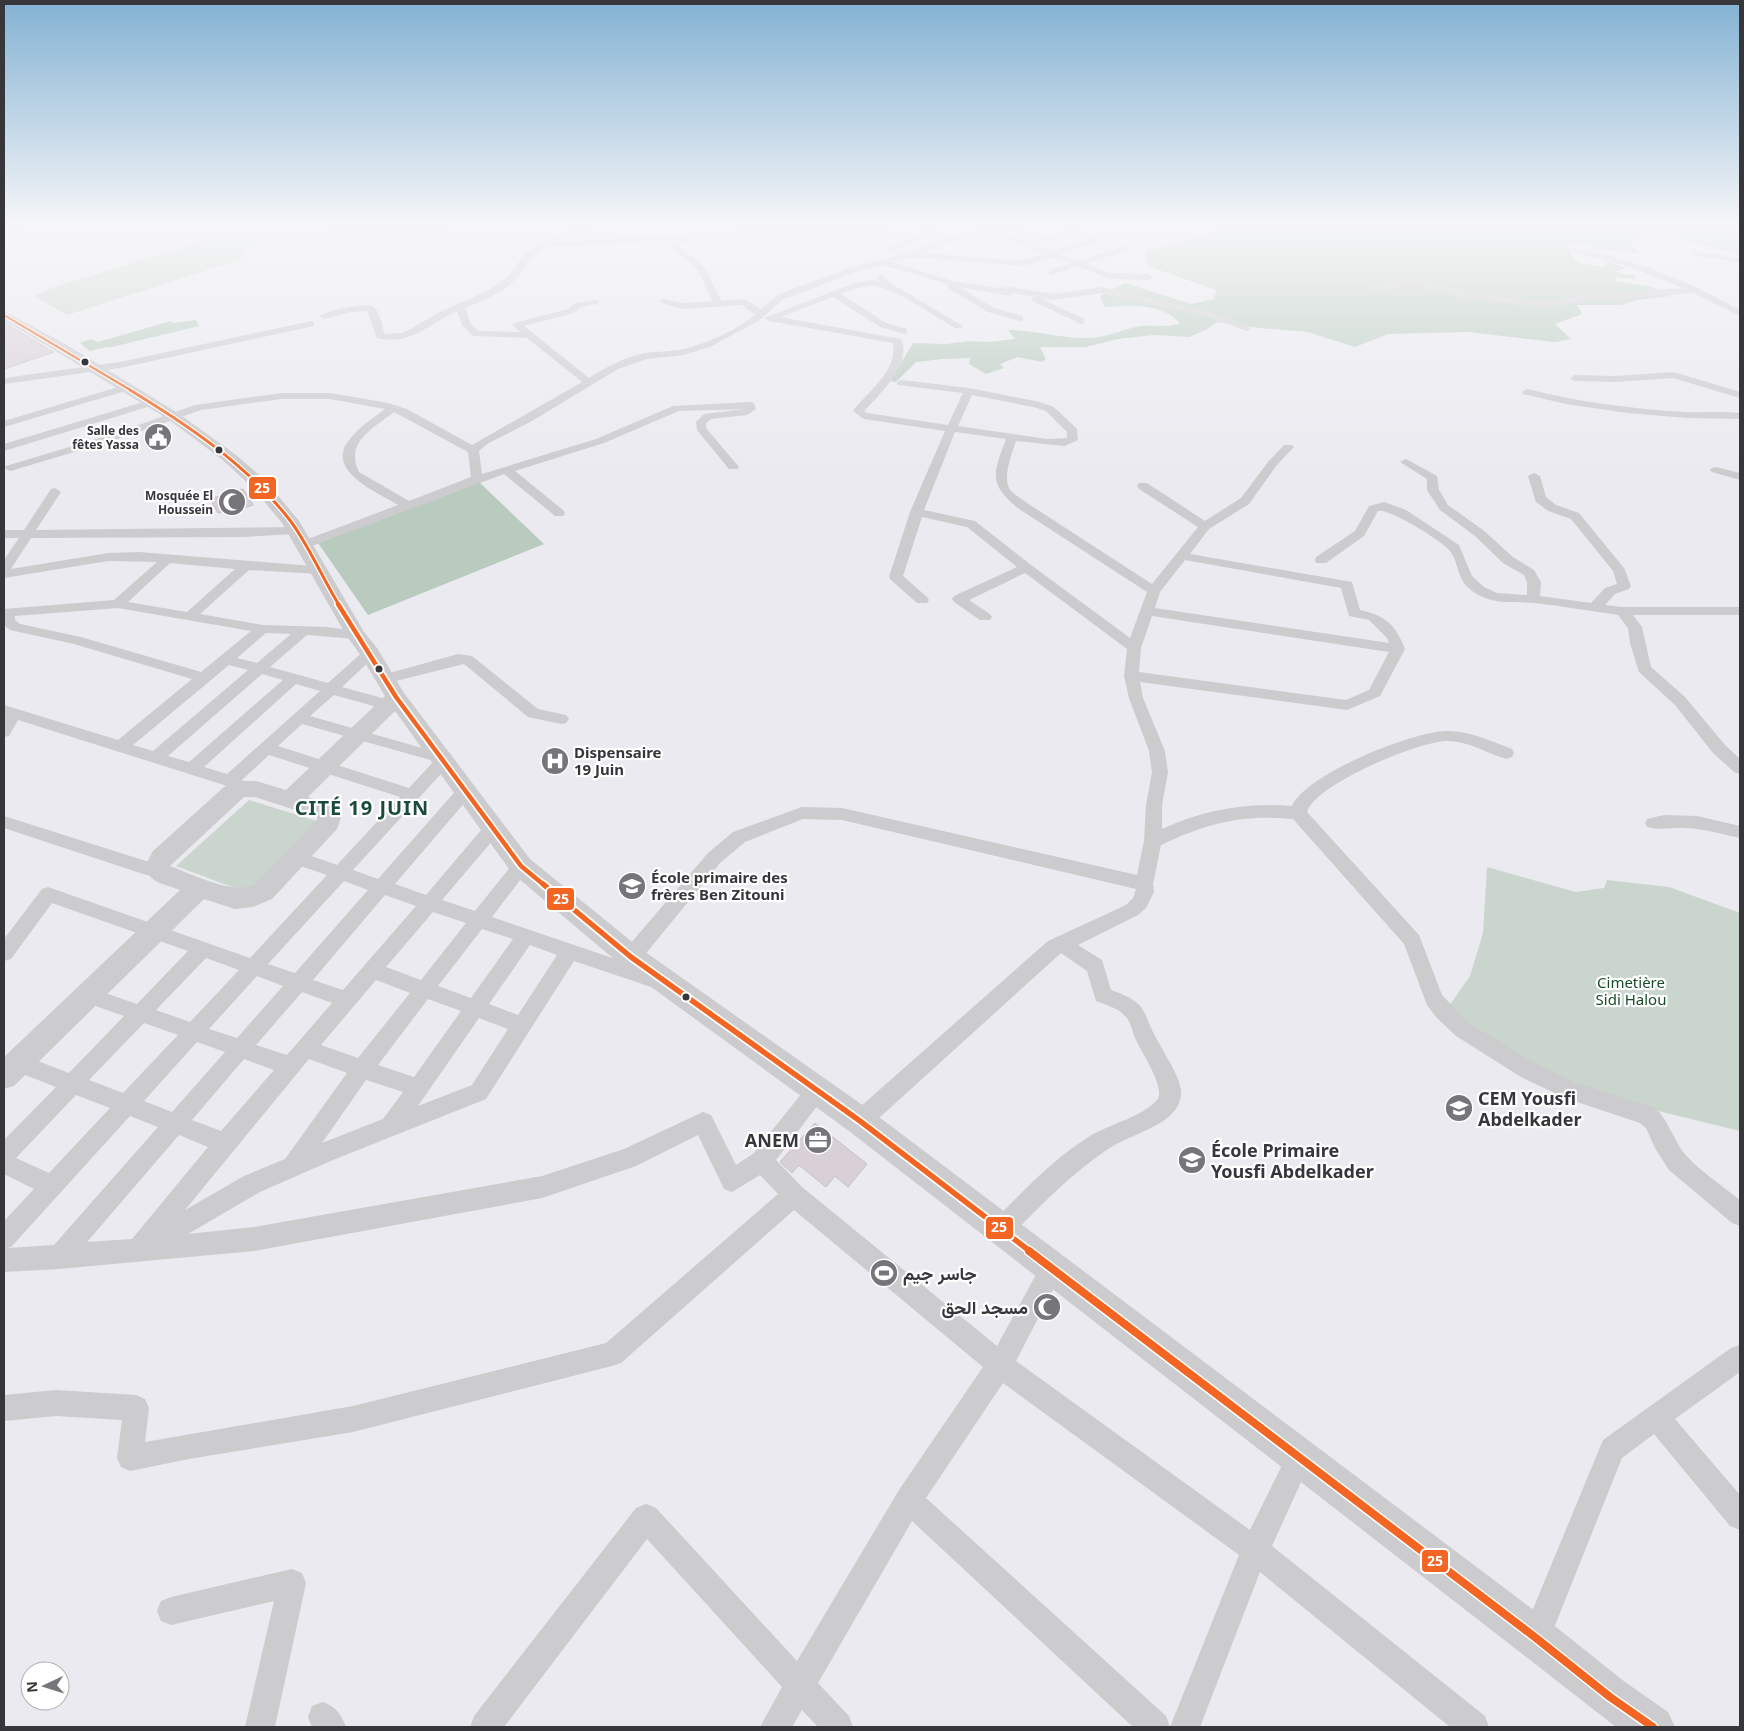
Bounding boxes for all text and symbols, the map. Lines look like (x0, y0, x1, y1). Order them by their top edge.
unlabelled marker (80, 357, 90, 367)
place label: Salle des fêtes Yassa (72, 422, 139, 453)
public building icon: Salle des fêtes Yassa (143, 422, 173, 452)
unlabelled marker (214, 445, 224, 455)
line badge: 25 (248, 476, 277, 500)
text: 25 (254, 478, 270, 497)
place label: Mosquée El Houssein (145, 487, 213, 518)
mosque icon: Mosquée El Houssein (217, 487, 247, 517)
unlabelled marker (374, 664, 384, 674)
place label: Dispensaire 19 Juin (574, 742, 662, 779)
hospital icon: Dispensaire 19 Juin (540, 746, 570, 776)
district label: CITÉ 19 JUIN (295, 794, 429, 821)
place label: École primaire des frères Ben Zitouni (651, 867, 788, 904)
school or university icon: École primaire des frères Ben Zitouni (617, 871, 647, 901)
line badge: 25 (546, 887, 575, 911)
text: 25 (553, 889, 569, 908)
park label: Cimetière Sidi Halou (1596, 972, 1666, 1009)
unlabelled marker (681, 992, 691, 1002)
place label: CEM Yousfi Abdelkader (1478, 1086, 1581, 1131)
school or university icon: CEM Yousfi Abdelkader (1444, 1093, 1474, 1123)
office icon: ANEM (803, 1125, 833, 1155)
place label: ANEM (745, 1128, 799, 1152)
place label: École Primaire Yousfi Abdelkader (1211, 1138, 1374, 1183)
school or university icon: École Primaire Yousfi Abdelkader (1177, 1145, 1207, 1175)
line badge: 25 (985, 1216, 1014, 1240)
text: 25 (991, 1217, 1007, 1236)
sports icon: جاسر جيم (869, 1258, 899, 1288)
place label: جاسر جيم (903, 1261, 977, 1286)
mosque icon: مسجد الحق (1032, 1292, 1062, 1322)
place label: مسجد الحق (941, 1295, 1028, 1319)
line badge: 25 (1421, 1549, 1449, 1573)
text: 25 (1427, 1551, 1443, 1570)
north arrow (20, 1661, 70, 1711)
text: N (22, 1681, 41, 1693)

